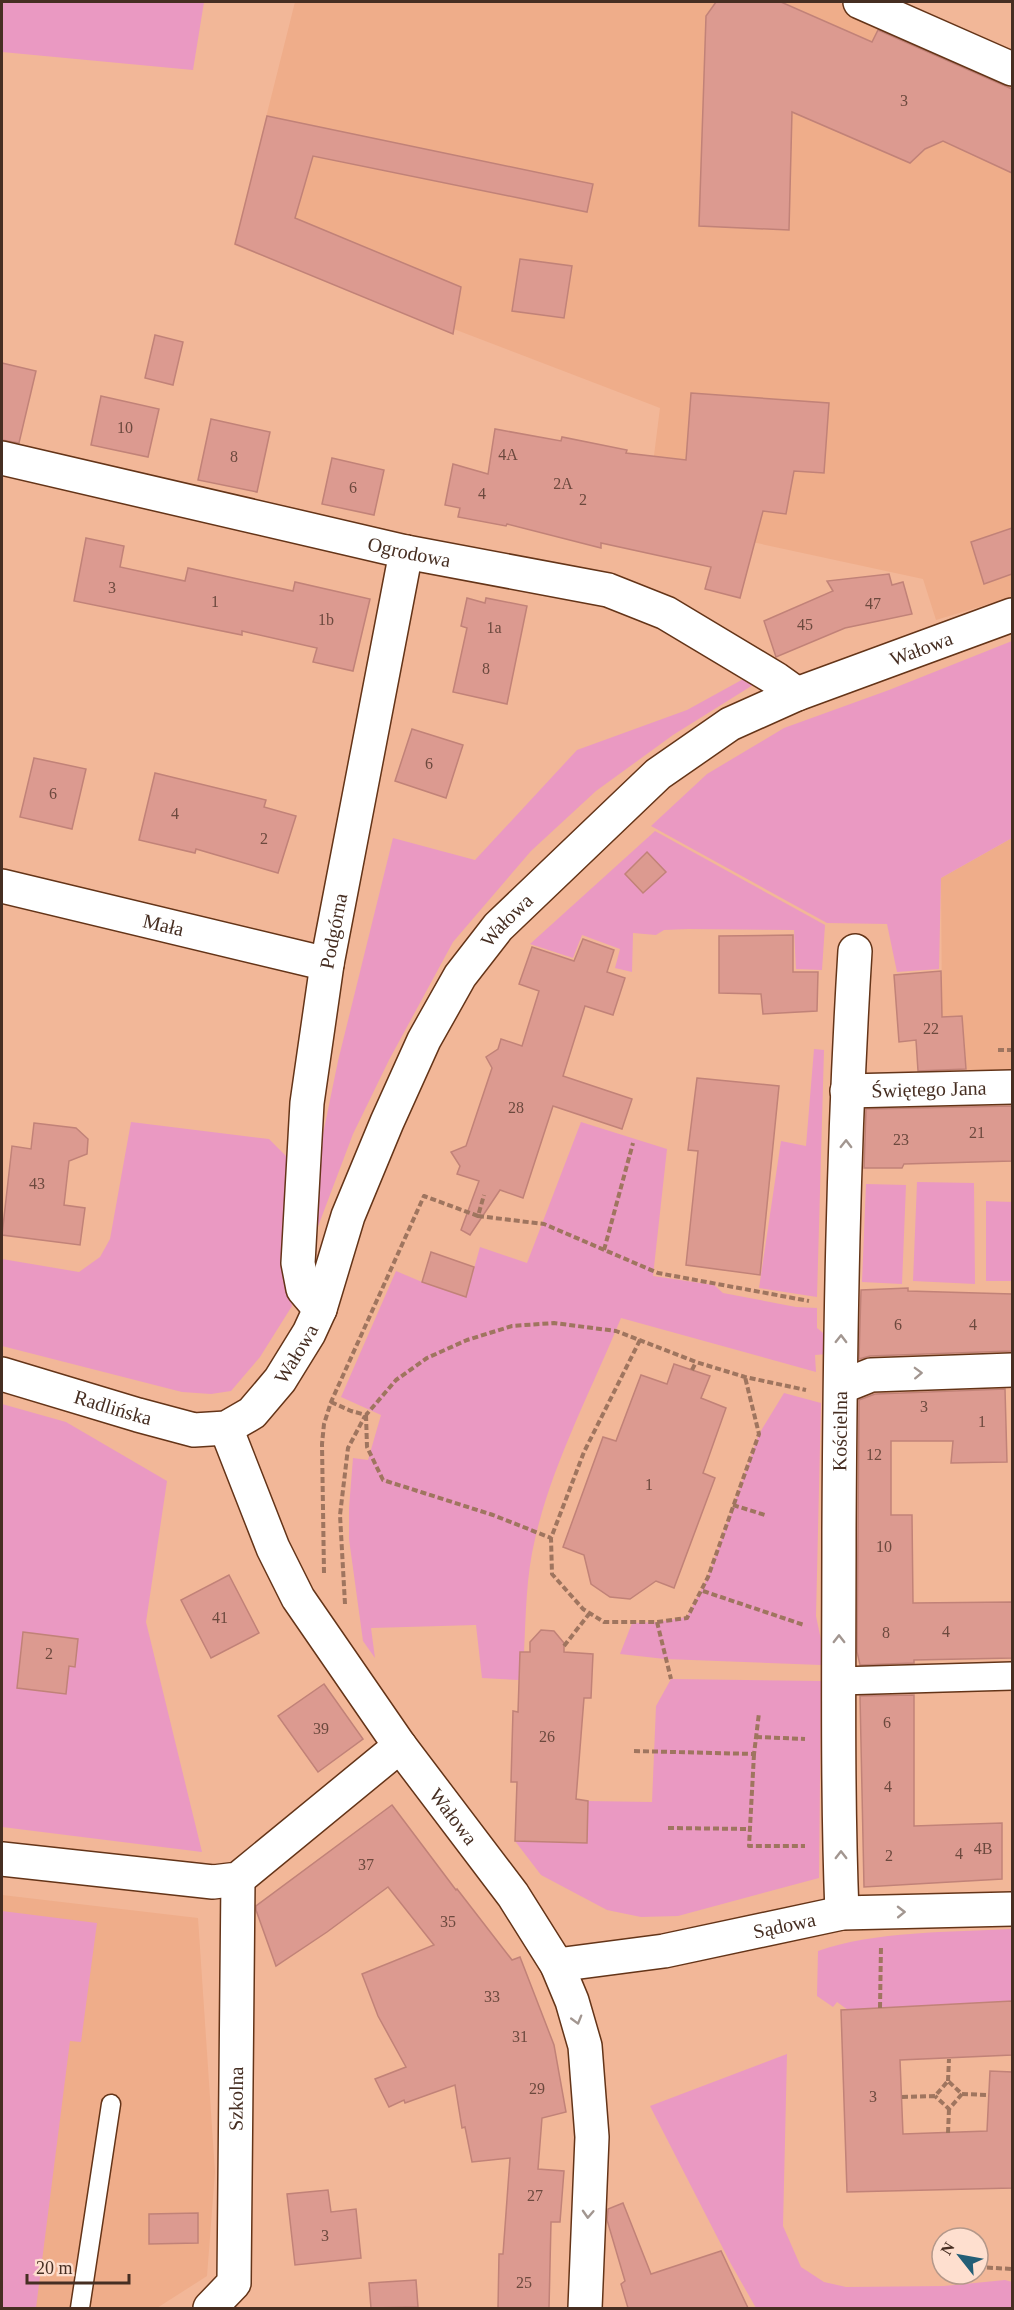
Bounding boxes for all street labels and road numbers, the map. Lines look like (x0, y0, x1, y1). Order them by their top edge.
street label: Ogrodowa (365, 532, 453, 571)
street label: Wałowa (887, 627, 956, 670)
street label: Wałowa (476, 889, 537, 951)
street label: Podgórna (315, 891, 351, 971)
street label: Mała (141, 909, 186, 940)
street label: Świętego Jana (871, 1077, 987, 1102)
street label: Wałowa (270, 1321, 322, 1387)
street label: Radlińska (72, 1385, 154, 1429)
street label: Kościelna (828, 1391, 851, 1471)
street label: Wałowa (425, 1784, 482, 1849)
street label: Sądowa (751, 1908, 818, 1943)
street label: Szkolna (225, 2066, 247, 2131)

